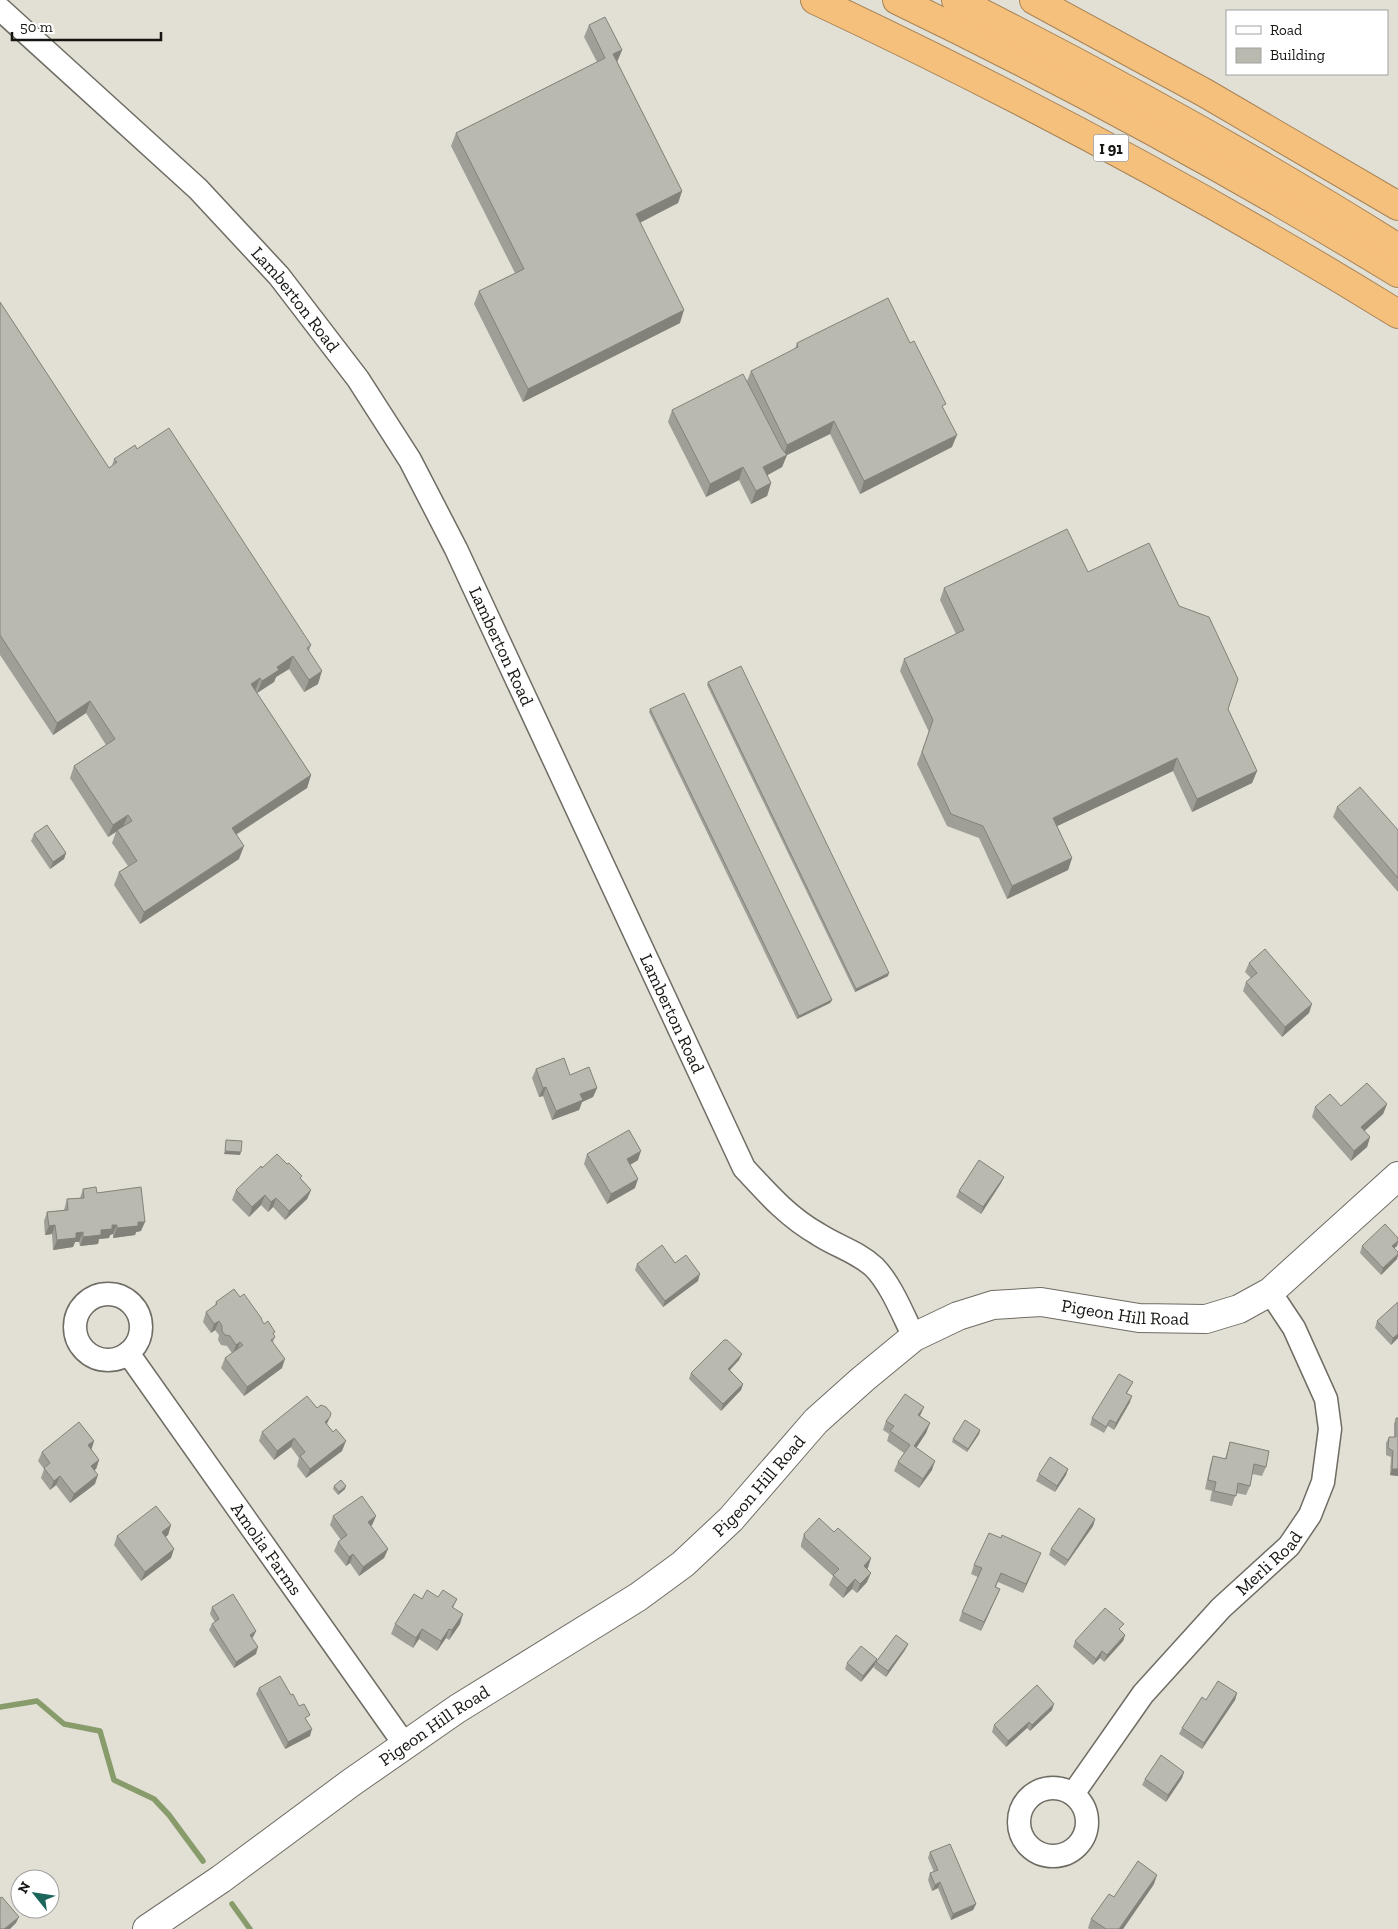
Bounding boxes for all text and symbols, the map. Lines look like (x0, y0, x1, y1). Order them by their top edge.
scale bar (12, 10, 161, 42)
legend (1226, 10, 1388, 75)
text: 50 m (20, 18, 53, 36)
text: Road (1270, 21, 1303, 39)
text: Building (1270, 46, 1325, 64)
road number: I 91 (1094, 134, 1128, 162)
street label: Lamberton Road (247, 242, 344, 357)
street label: Lamberton Road (464, 583, 538, 709)
street label: Lamberton Road (635, 950, 709, 1077)
street label: Pigeon Hill Road (1060, 1294, 1189, 1330)
street label: Pigeon Hill Road (708, 1430, 810, 1541)
street label: Amolia Farms (226, 1498, 307, 1600)
street label: Merli Road (1231, 1527, 1307, 1600)
street label: Pigeon Hill Road (375, 1681, 494, 1771)
north arrow (10, 1869, 60, 1919)
text: N (14, 1879, 34, 1897)

